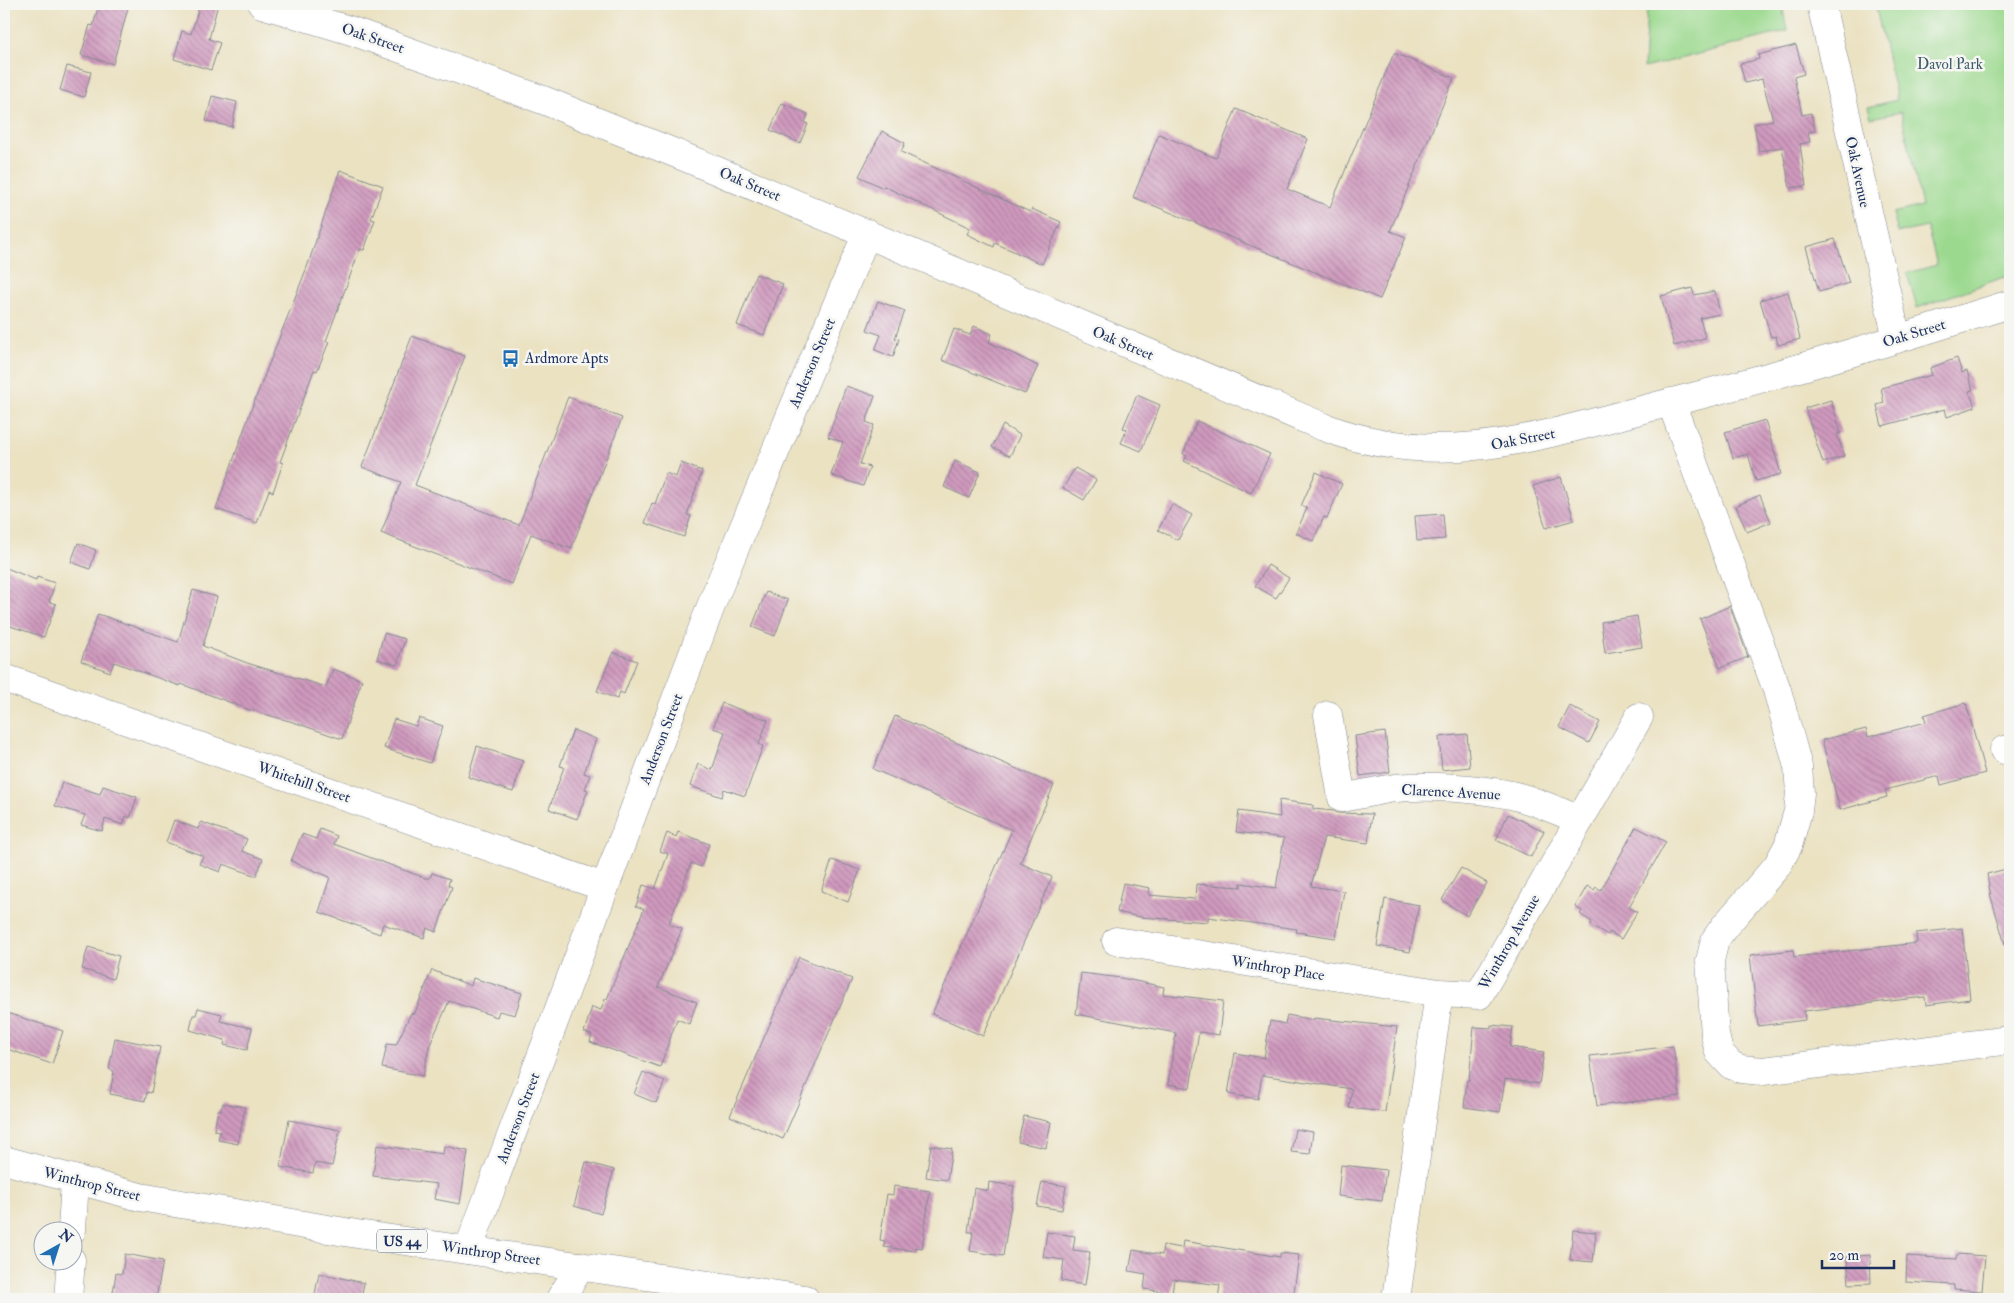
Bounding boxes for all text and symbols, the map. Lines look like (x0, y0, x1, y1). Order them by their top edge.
street label: Oak Street (339, 19, 407, 58)
park label: Davol Park (1917, 55, 1983, 74)
street label: Oak Avenue (1841, 135, 1874, 209)
street label: Oak Street (716, 163, 783, 206)
street label: Anderson Street (785, 315, 840, 412)
street label: Oak Street (1880, 315, 1948, 352)
street label: Oak Street (1089, 322, 1156, 365)
bus stop icon: Ardmore Apts (501, 348, 521, 368)
place label: Ardmore Apts (524, 349, 608, 369)
street label: Oak Street (1489, 424, 1557, 455)
street label: Anderson Street (635, 691, 688, 788)
street label: Whitehill Street (254, 757, 353, 807)
street label: Clarence Avenue (1401, 780, 1501, 805)
street label: Winthrop Avenue (1474, 891, 1545, 995)
street label: Winthrop Place (1229, 952, 1326, 986)
street label: Anderson Street (492, 1070, 545, 1167)
street label: Winthrop Street (40, 1163, 142, 1207)
north arrow (32, 1220, 82, 1270)
text: N (55, 1225, 76, 1247)
road number: US 44 (377, 1230, 427, 1252)
street label: Winthrop Street (439, 1237, 542, 1271)
scale bar (1822, 1238, 1894, 1270)
text: 20 m (1829, 1246, 1859, 1265)

